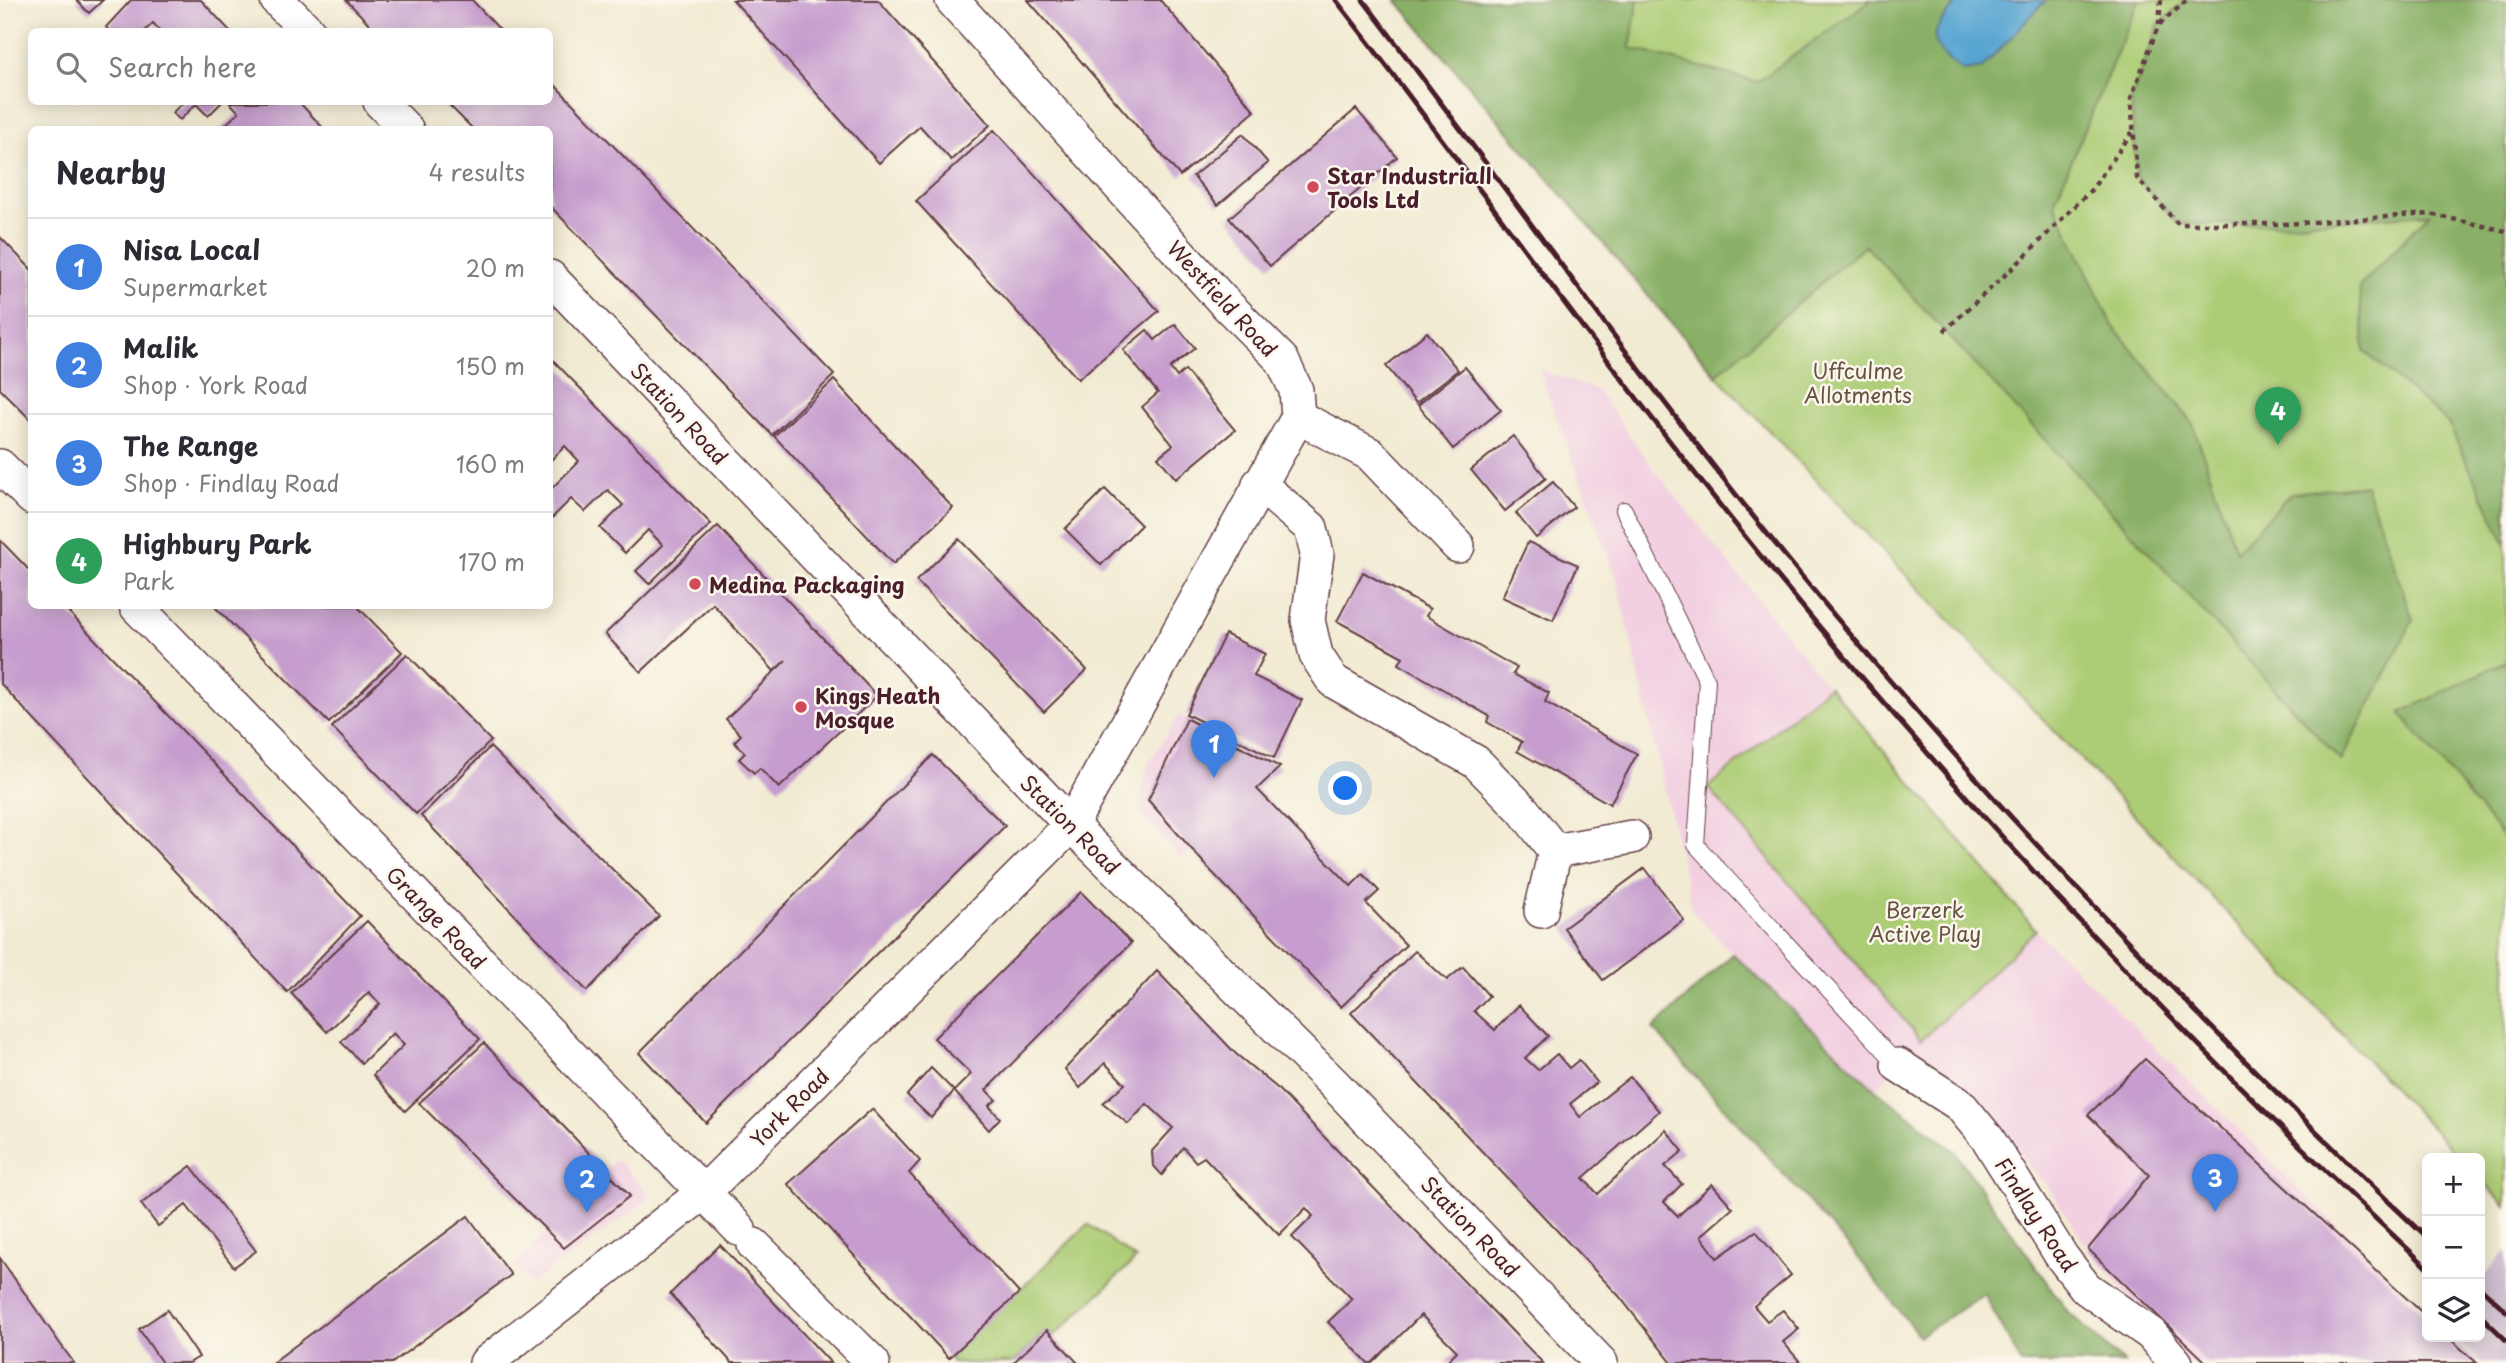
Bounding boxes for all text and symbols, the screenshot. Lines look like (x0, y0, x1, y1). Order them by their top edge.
search box (28, 28, 553, 105)
text: Search here (108, 47, 257, 86)
icon: search (52, 48, 90, 86)
text: Nearby (56, 149, 166, 194)
text: 4 results (429, 154, 525, 189)
place label: Star Industriall Tools Ltd (1327, 159, 1492, 215)
marker: Star Industriall Tools Ltd (1305, 179, 1321, 195)
text: Nisa Local (123, 230, 260, 269)
street label: Westfield Road (1160, 232, 1286, 364)
text: 1 (74, 250, 85, 285)
text: 20 m (466, 250, 525, 285)
text: Supermarket (123, 269, 267, 304)
text: Malik (123, 328, 198, 367)
text: 2 (71, 348, 87, 383)
text: 150 m (456, 348, 525, 383)
street label: Station Road (624, 354, 736, 472)
park label: Uffculme Allotments (1804, 354, 1912, 410)
text: Shop · York Road (123, 367, 308, 402)
pin: 4 (2255, 387, 2301, 445)
text: The Range (123, 426, 258, 465)
text: 3 (71, 446, 87, 481)
text: 160 m (456, 446, 525, 481)
text: Shop · Findlay Road (123, 465, 339, 500)
text: Highbury Park (123, 524, 312, 563)
text: 4 (71, 544, 87, 579)
text: 170 m (458, 544, 525, 579)
text: Park (123, 563, 174, 598)
place label: Medina Packaging (709, 568, 905, 600)
marker: Medina Packaging (687, 576, 703, 592)
place label: Kings Heath Mosque (815, 679, 941, 735)
marker: Kings Heath Mosque (793, 699, 809, 715)
pin: 1 (1191, 720, 1237, 778)
street label: Station Road (1014, 767, 1128, 881)
your location (1328, 771, 1362, 805)
street label: Grange Road (379, 858, 495, 976)
park label: Berzerk Active Play (1869, 893, 1981, 949)
street label: York Road (742, 1060, 836, 1154)
street label: Findlay Road (1988, 1150, 2086, 1278)
map controls (2422, 1153, 2485, 1342)
button: + (2422, 1153, 2485, 1216)
pin: 3 (2192, 1154, 2238, 1212)
pin: 2 (564, 1155, 610, 1213)
street label: Station Road (1414, 1168, 1528, 1284)
button: − (2422, 1216, 2485, 1279)
button: layers (2422, 1279, 2485, 1342)

